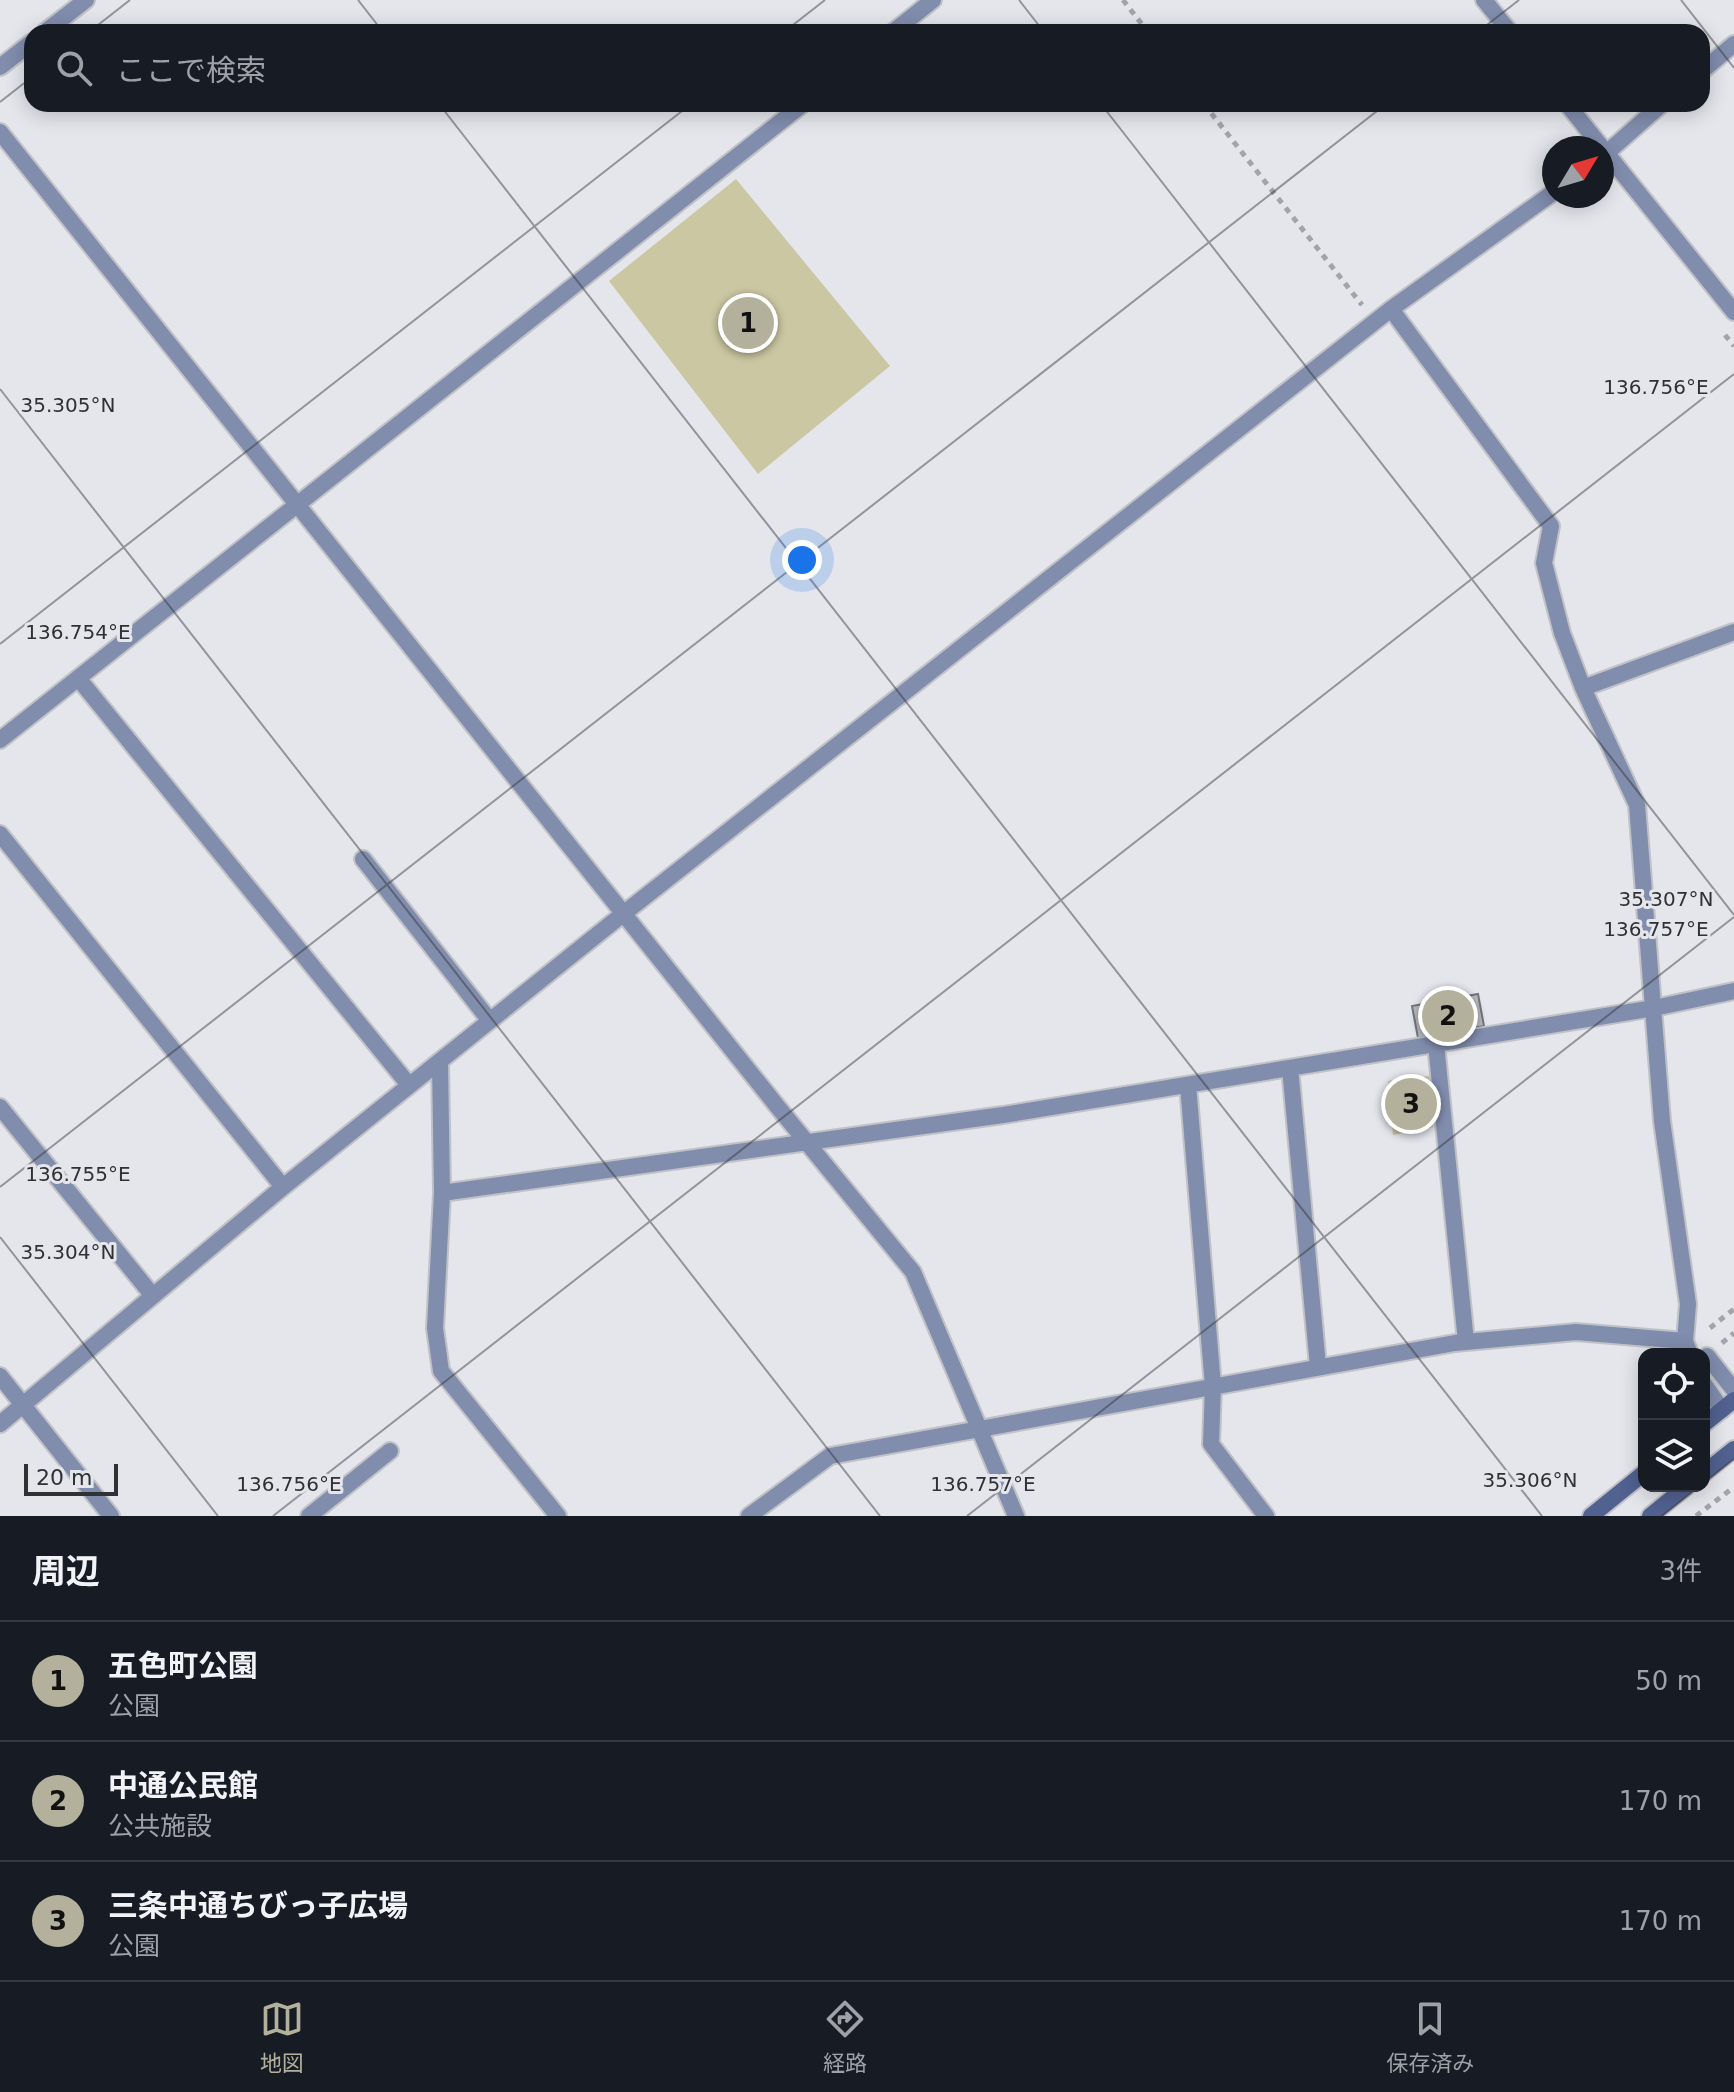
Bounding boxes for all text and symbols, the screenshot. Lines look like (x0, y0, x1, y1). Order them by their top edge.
search box (24, 24, 1710, 112)
icon: search (52, 46, 96, 90)
text: ここで検索 (116, 53, 266, 88)
north arrow (1542, 136, 1614, 208)
pin: 1 (722, 293, 774, 353)
text: 136.756°E (1603, 375, 1709, 399)
text: 35.305°N (21, 393, 115, 417)
your location (782, 540, 822, 580)
text: 136.754°E (25, 620, 131, 644)
text: 35.307°N (1619, 887, 1713, 911)
text: 136.757°E (1603, 917, 1709, 941)
pin: 2 (1422, 986, 1474, 1046)
pin: 3 (1385, 1074, 1437, 1134)
text: 136.755°E (25, 1162, 131, 1186)
text: 35.304°N (21, 1240, 115, 1264)
map controls (1638, 1348, 1710, 1492)
button: locate (1638, 1348, 1710, 1420)
button: layers (1638, 1420, 1710, 1492)
scale bar (24, 1460, 118, 1496)
text: 20 m (36, 1465, 92, 1490)
text: 35.306°N (1483, 1468, 1577, 1492)
text: 136.756°E (236, 1472, 342, 1496)
text: 136.757°E (930, 1472, 1036, 1496)
text: 周辺 (32, 1551, 100, 1591)
text: 3件 (1659, 1556, 1702, 1586)
text: 五色町公園 (108, 1648, 258, 1683)
text: 1 (49, 1666, 67, 1696)
text: 50 m (1635, 1666, 1702, 1696)
text: 公園 (108, 1691, 160, 1721)
text: 中通公民館 (108, 1768, 258, 1803)
text: 2 (49, 1786, 67, 1816)
text: 170 m (1619, 1786, 1702, 1816)
text: 公共施設 (108, 1811, 212, 1841)
text: 三条中通ちびっ子広場 (108, 1888, 408, 1923)
text: 3 (49, 1906, 67, 1936)
text: 170 m (1619, 1906, 1702, 1936)
text: 公園 (108, 1931, 160, 1961)
tab: 地図 (260, 1997, 304, 2077)
tab: 経路 (823, 1997, 867, 2077)
tab: 保存済み (1386, 1997, 1474, 2077)

